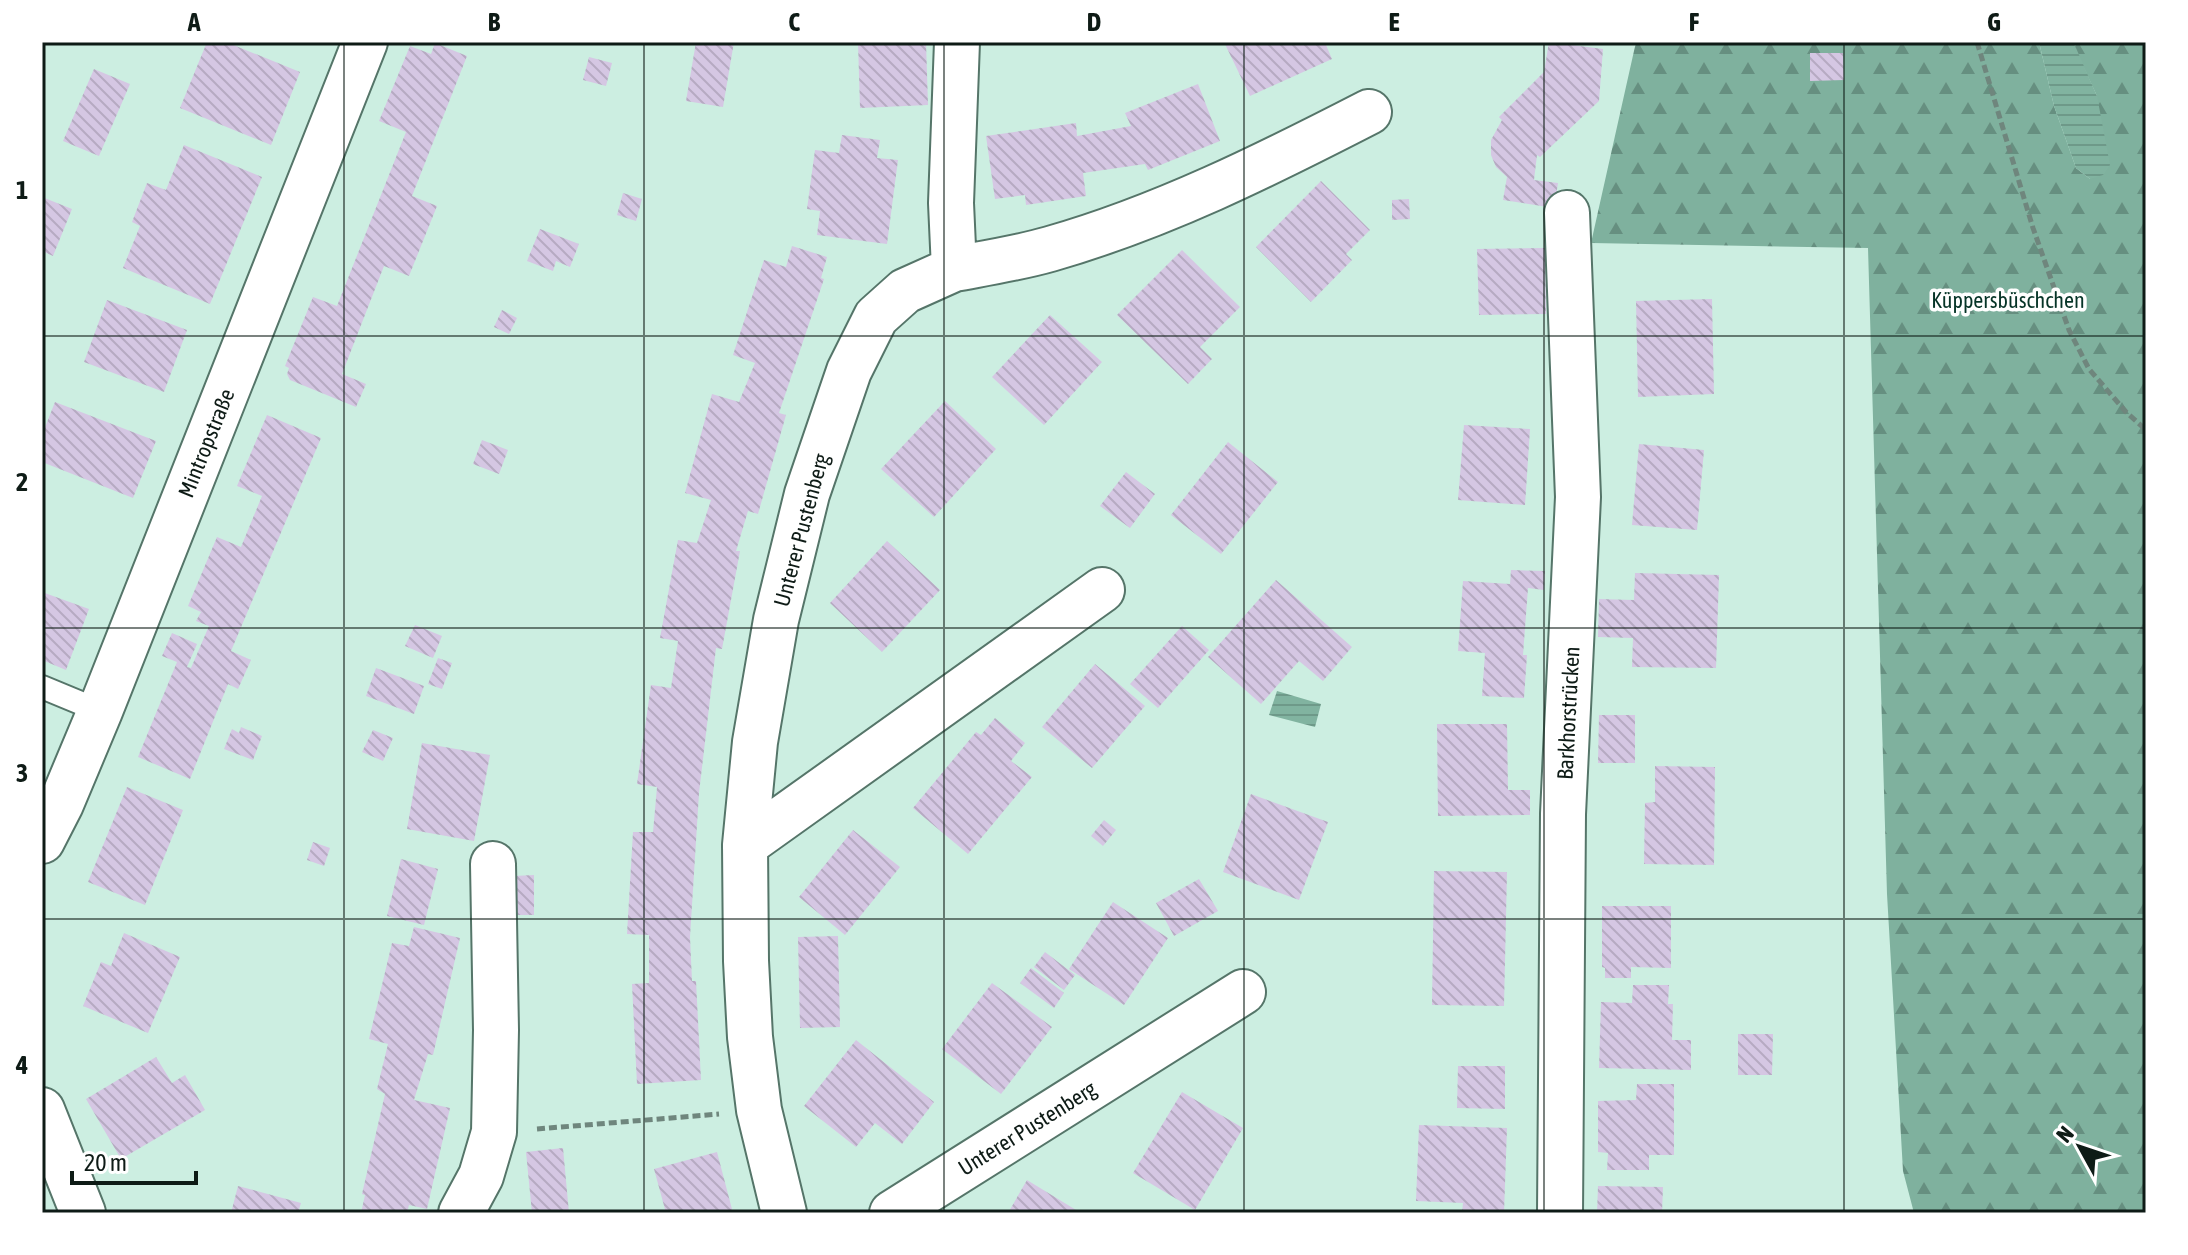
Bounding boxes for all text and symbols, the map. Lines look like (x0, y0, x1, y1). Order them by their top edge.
text: A (187, 7, 201, 37)
text: B (488, 7, 501, 37)
text: C (788, 7, 800, 37)
text: D (1087, 7, 1101, 37)
text: E (1388, 7, 1400, 37)
text: F (1689, 7, 1700, 37)
text: G (1987, 7, 2001, 37)
text: 1 (16, 175, 28, 205)
park label: Küppersbüschchen (1931, 287, 2085, 313)
street label: Mintropstraße (172, 385, 240, 501)
street label: Unterer Pustenberg (768, 450, 834, 609)
text: 2 (16, 467, 28, 497)
street label: Barkhorstrücken (1552, 646, 1584, 780)
text: 3 (16, 758, 28, 788)
text: 4 (15, 1050, 28, 1080)
street label: Unterer Pustenberg (953, 1075, 1101, 1181)
north arrow (2040, 1107, 2120, 1187)
text: N (2051, 1121, 2079, 1147)
scale bar (72, 1135, 196, 1185)
text: 20 m (84, 1149, 127, 1176)

